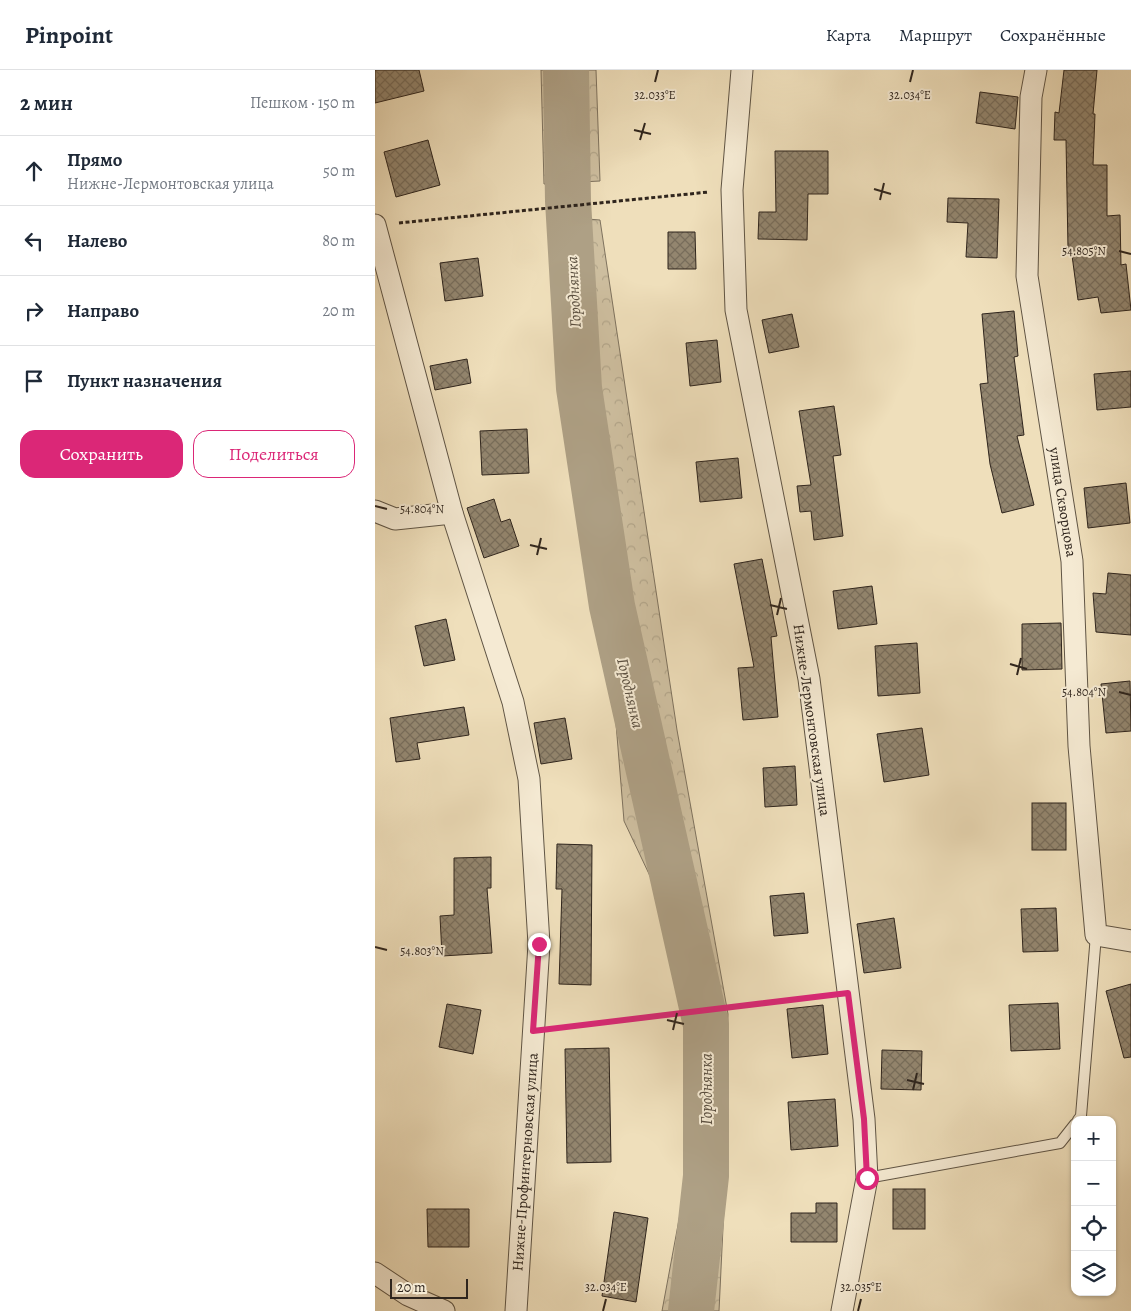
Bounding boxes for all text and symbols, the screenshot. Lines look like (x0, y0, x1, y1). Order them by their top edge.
text: Pinpoint (25, 19, 113, 51)
text: Карта (826, 23, 871, 47)
text: Маршрут (899, 23, 972, 47)
text: Сохранённые (1000, 23, 1106, 47)
text: 32.033°E (634, 87, 676, 103)
text: 32.034°E (889, 87, 931, 103)
text: 2 мин (20, 89, 73, 117)
text: Пешком · 150 m (250, 92, 355, 114)
text: Прямо (67, 147, 122, 173)
icon: ahead (20, 157, 48, 185)
text: 50 m (323, 160, 355, 182)
text: Нижне-Лермонтовская улица (67, 173, 274, 195)
icon: left (20, 227, 48, 255)
text: Налево (67, 228, 127, 254)
text: 80 m (322, 230, 355, 252)
text: 54.805°N (1062, 243, 1106, 259)
water label: Городнянка (561, 256, 587, 328)
icon: right (20, 297, 48, 325)
text: Направо (67, 298, 139, 324)
text: 20 m (322, 300, 355, 322)
icon: arrive (20, 367, 48, 395)
text: Пункт назначения (67, 368, 222, 394)
button: Сохранить (20, 430, 183, 478)
button: Поделиться (193, 430, 355, 478)
street label: улица Скворцова (1044, 445, 1082, 558)
text: 54.804°N (400, 501, 444, 517)
street label: Нижне-Лермонтовская улица (789, 623, 835, 817)
water label: Городнянка (611, 656, 649, 731)
text: 54.804°N (1062, 684, 1106, 700)
route end (528, 933, 551, 956)
text: 54.803°N (400, 943, 444, 959)
street label: Нижне-Профинтерновская улица (507, 1052, 543, 1272)
water label: Городнянка (696, 1053, 718, 1125)
map controls (1071, 1116, 1116, 1296)
button: + (1071, 1116, 1116, 1161)
button: − (1071, 1161, 1116, 1206)
route start (856, 1167, 879, 1190)
button: locate (1071, 1206, 1116, 1251)
button: layers (1071, 1251, 1116, 1296)
scale bar (390, 1276, 467, 1299)
text: 20 m (397, 1278, 426, 1297)
text: 32.034°E (585, 1279, 627, 1295)
text: 32.035°E (840, 1279, 882, 1295)

